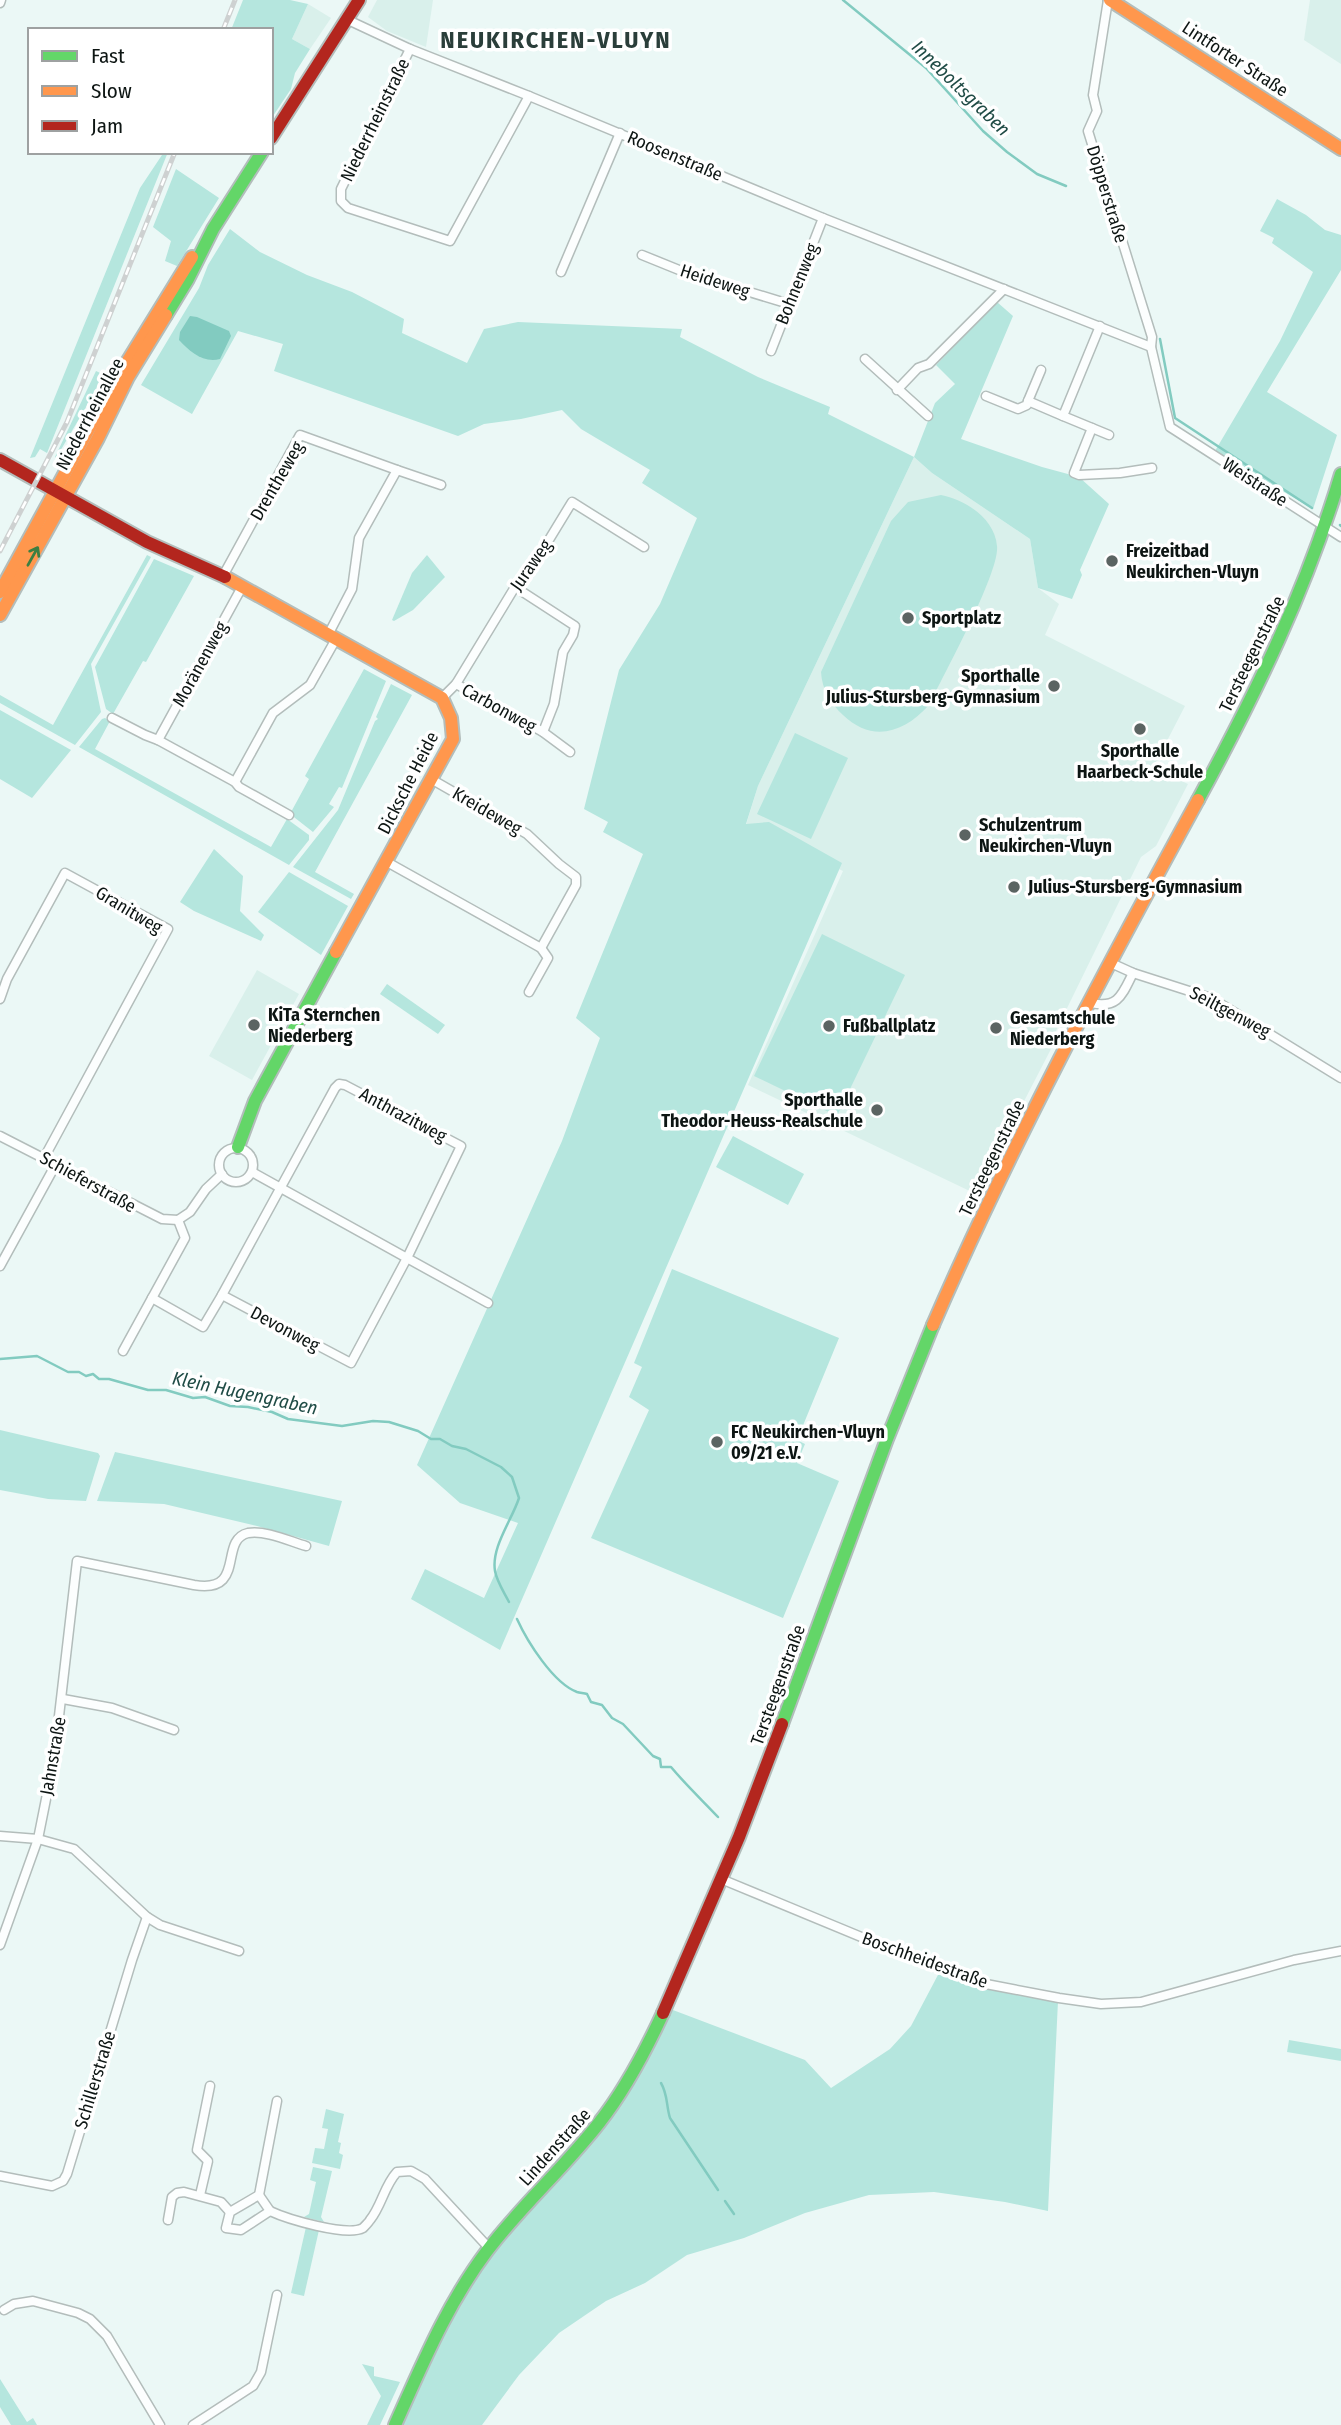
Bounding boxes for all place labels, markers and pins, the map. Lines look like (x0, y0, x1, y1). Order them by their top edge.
place label: Freizeitbad Neukirchen-Vluyn (1126, 540, 1259, 583)
marker: Freizeitbad Neukirchen-Vluyn (1104, 553, 1120, 569)
place label: Sportplatz (922, 607, 1002, 629)
marker: Sportplatz (900, 610, 916, 626)
place label: Sporthalle Julius-Stursberg-Gymnasium (825, 665, 1040, 708)
marker: Sporthalle Julius-Stursberg-Gymnasium (1046, 678, 1062, 694)
marker: Sporthalle Haarbeck-Schule (1132, 721, 1148, 737)
place label: Sporthalle Haarbeck-Schule (1077, 740, 1203, 783)
place label: Schulzentrum Neukirchen-Vluyn (979, 814, 1112, 857)
marker: Schulzentrum Neukirchen-Vluyn (957, 827, 973, 843)
place label: Julius-Stursberg-Gymnasium (1027, 876, 1242, 898)
marker: Julius-Stursberg-Gymnasium (1006, 879, 1022, 895)
place label: KiTa Sternchen Niederberg (268, 1004, 380, 1047)
place label: Gesamtschule Niederberg (1010, 1007, 1115, 1050)
place label: Fußballplatz (843, 1015, 936, 1037)
marker: KiTa Sternchen Niederberg (246, 1017, 262, 1033)
marker: Fußballplatz (821, 1018, 837, 1034)
marker: Gesamtschule Niederberg (988, 1020, 1004, 1036)
place label: Sporthalle Theodor-Heuss-Realschule (661, 1089, 863, 1132)
marker: Sporthalle Theodor-Heuss-Realschule (869, 1102, 885, 1118)
place label: FC Neukirchen-Vluyn 09/21 e.V. (731, 1421, 885, 1464)
marker: FC Neukirchen-Vluyn 09/21 e.V. (709, 1434, 725, 1450)

